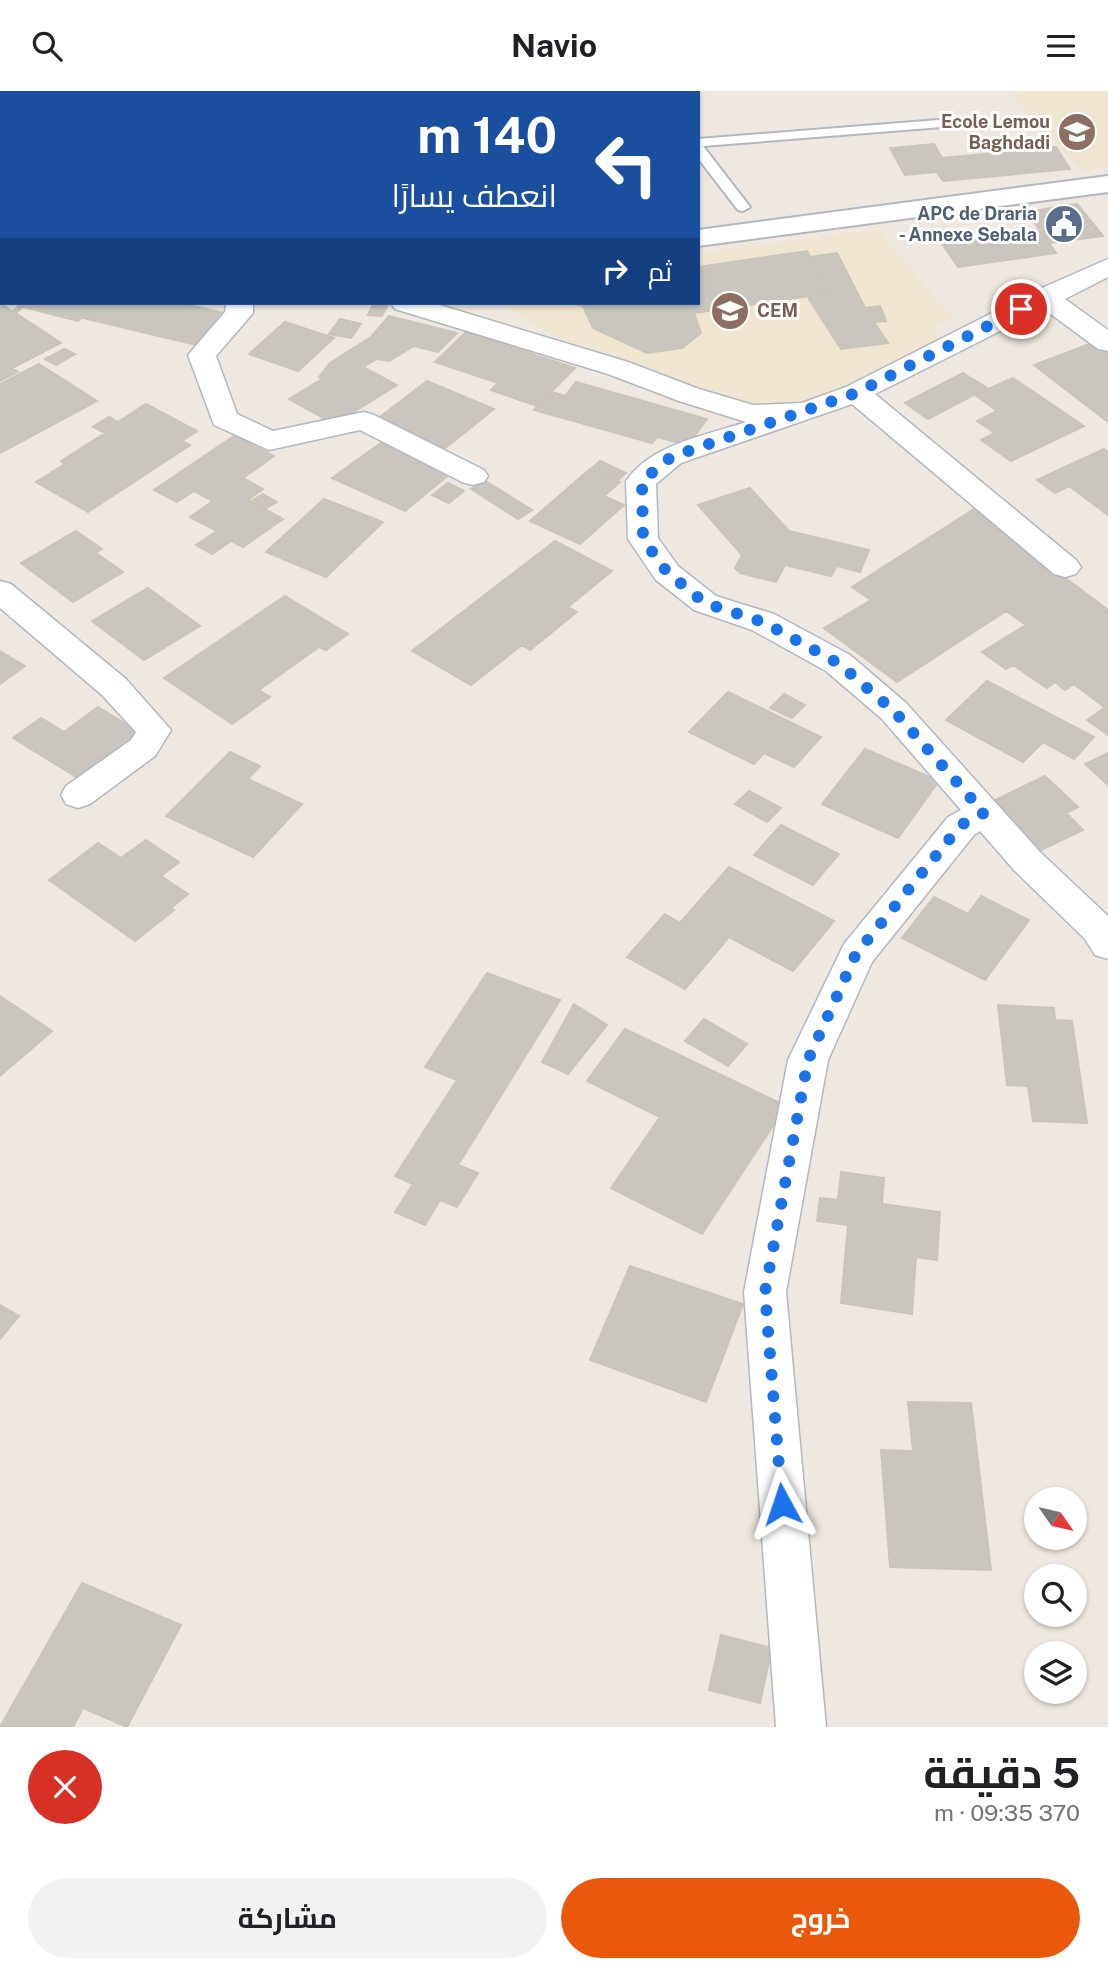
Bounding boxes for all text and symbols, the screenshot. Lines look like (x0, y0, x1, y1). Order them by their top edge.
icon: search (28, 27, 66, 65)
text: Navio (511, 27, 597, 64)
icon: menu (1042, 27, 1080, 65)
text: 140 m (417, 106, 557, 164)
place label: Ecole Lemou Baghdadi (941, 111, 1050, 153)
school or university icon: Ecole Lemou Baghdadi (1056, 111, 1098, 153)
icon: left (581, 119, 672, 210)
text: انعطف يسارًا (391, 177, 557, 214)
place label: APC de Draria - Annexe Sebala (899, 203, 1037, 245)
public building icon: APC de Draria - Annexe Sebala (1043, 203, 1085, 245)
icon: right (596, 252, 634, 290)
text: ثم (648, 256, 672, 287)
pin (991, 279, 1051, 339)
school or university icon: CEM (709, 290, 751, 332)
icon: arrive (1002, 290, 1040, 328)
place label: CEM (757, 300, 798, 321)
position arrow (745, 1467, 819, 1541)
north arrow (1024, 1487, 1087, 1551)
map controls (1024, 1487, 1087, 1704)
button: search (1024, 1564, 1087, 1627)
button: layers (1024, 1641, 1087, 1704)
text: 5 دقيقة (923, 1748, 1080, 1797)
button: close (28, 1750, 102, 1824)
text: 370 m · 09:35 (934, 1799, 1080, 1826)
button: مشاركة (28, 1878, 547, 1958)
button: خروج (561, 1878, 1080, 1958)

